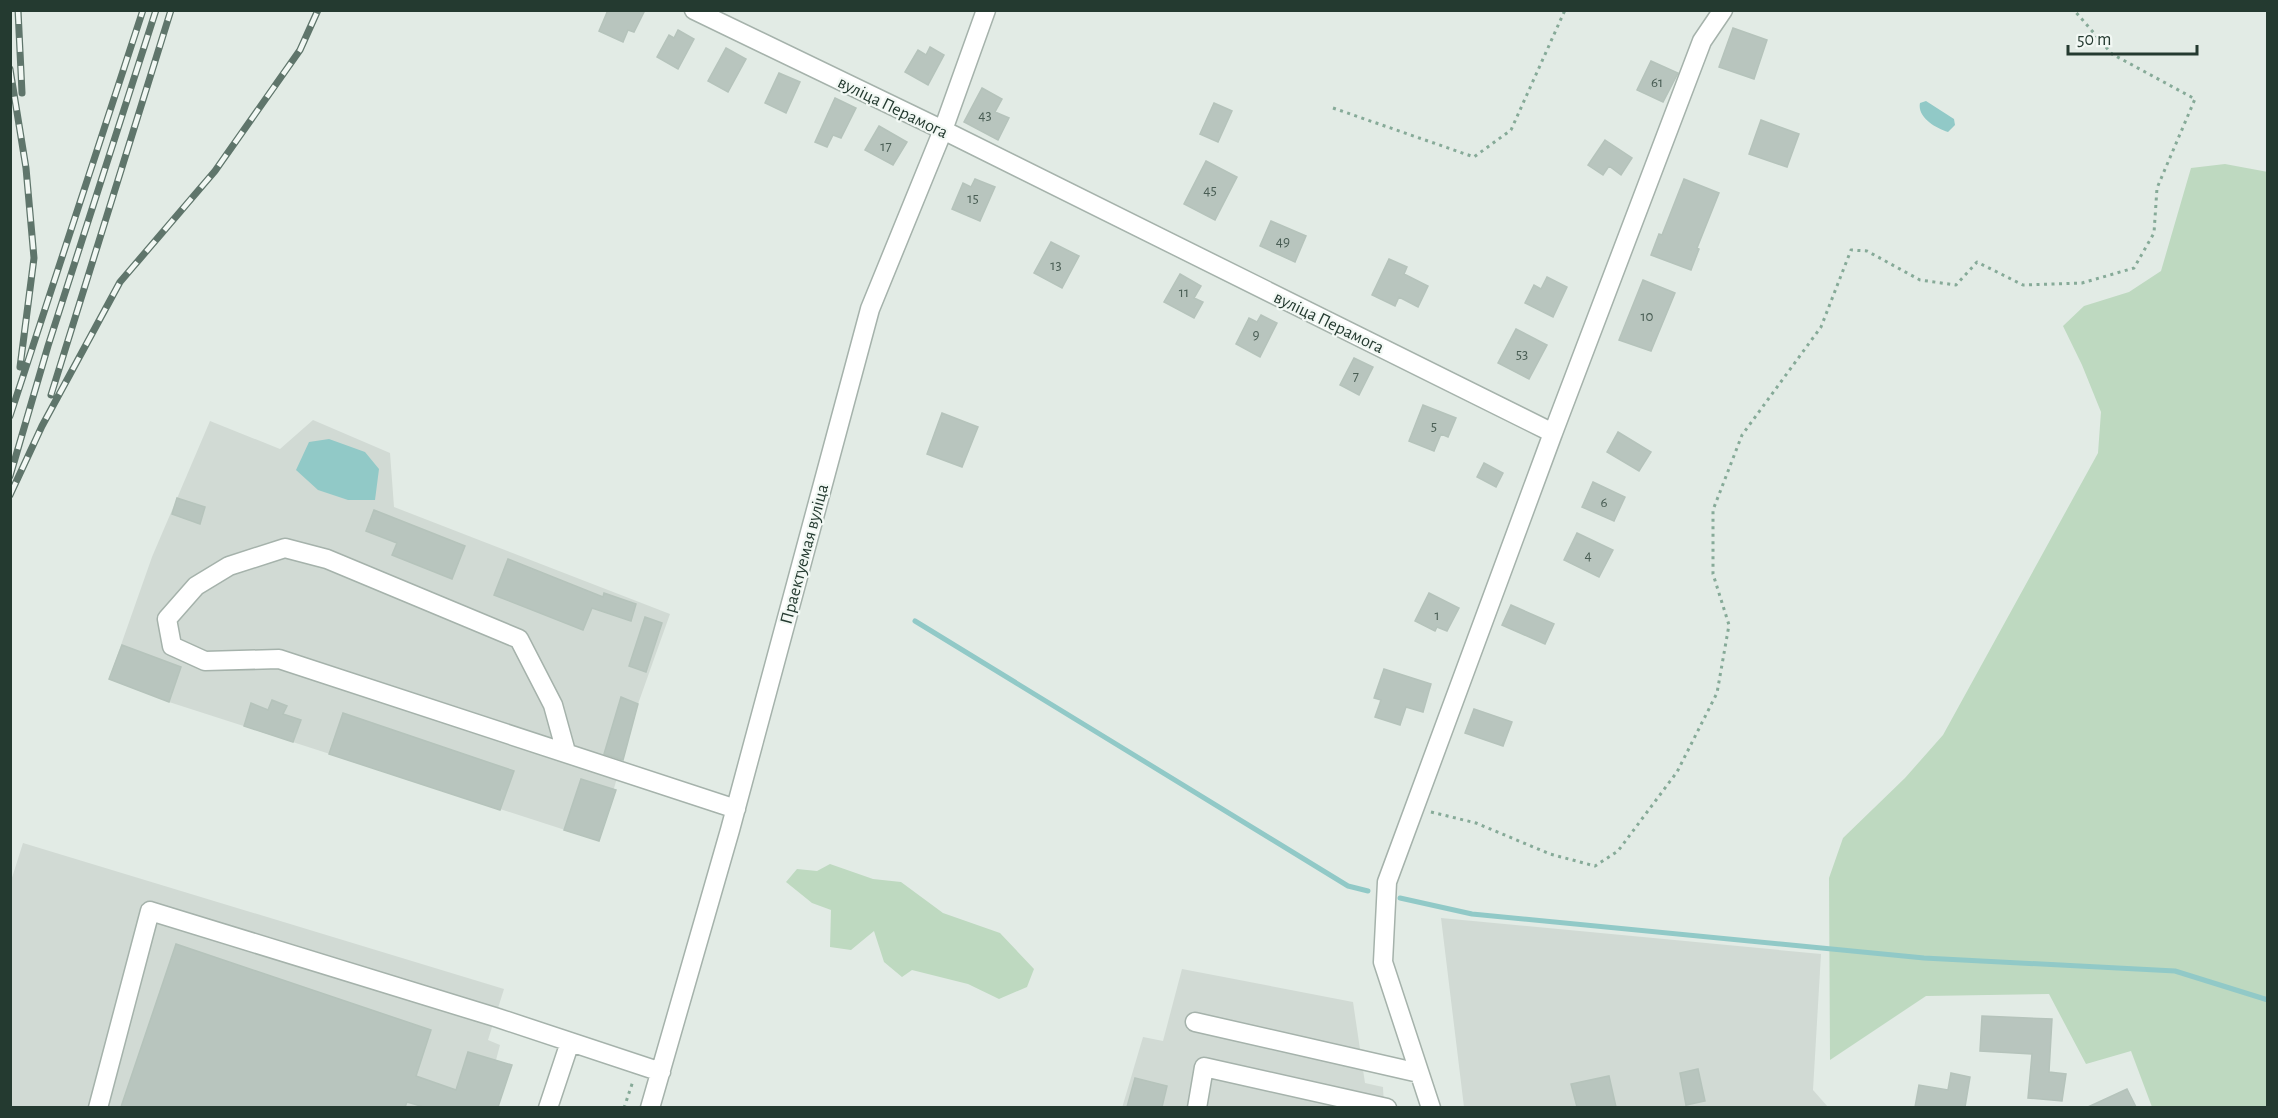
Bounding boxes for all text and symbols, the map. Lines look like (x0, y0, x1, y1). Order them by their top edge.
scale bar (2068, 18, 2197, 56)
text: 50 m (2077, 31, 2111, 49)
street label: вуліца Перамога (835, 74, 950, 142)
house number: 61 (1651, 75, 1663, 90)
house number: 43 (978, 108, 992, 123)
house number: 17 (880, 139, 892, 154)
house number: 45 (1203, 183, 1217, 198)
house number: 15 (967, 191, 979, 206)
house number: 49 (1276, 234, 1290, 249)
house number: 13 (1050, 258, 1062, 273)
house number: 11 (1179, 285, 1189, 300)
street label: вуліца Перамога (1271, 289, 1386, 357)
house number: 10 (1640, 309, 1654, 324)
house number: 9 (1252, 327, 1260, 342)
house number: 53 (1516, 347, 1528, 362)
house number: 7 (1353, 369, 1359, 384)
house number: 5 (1431, 419, 1437, 434)
street label: Праектуемая вуліца (778, 482, 832, 626)
house number: 6 (1600, 495, 1608, 510)
house number: 4 (1584, 548, 1592, 563)
house number: 1 (1434, 608, 1440, 623)

